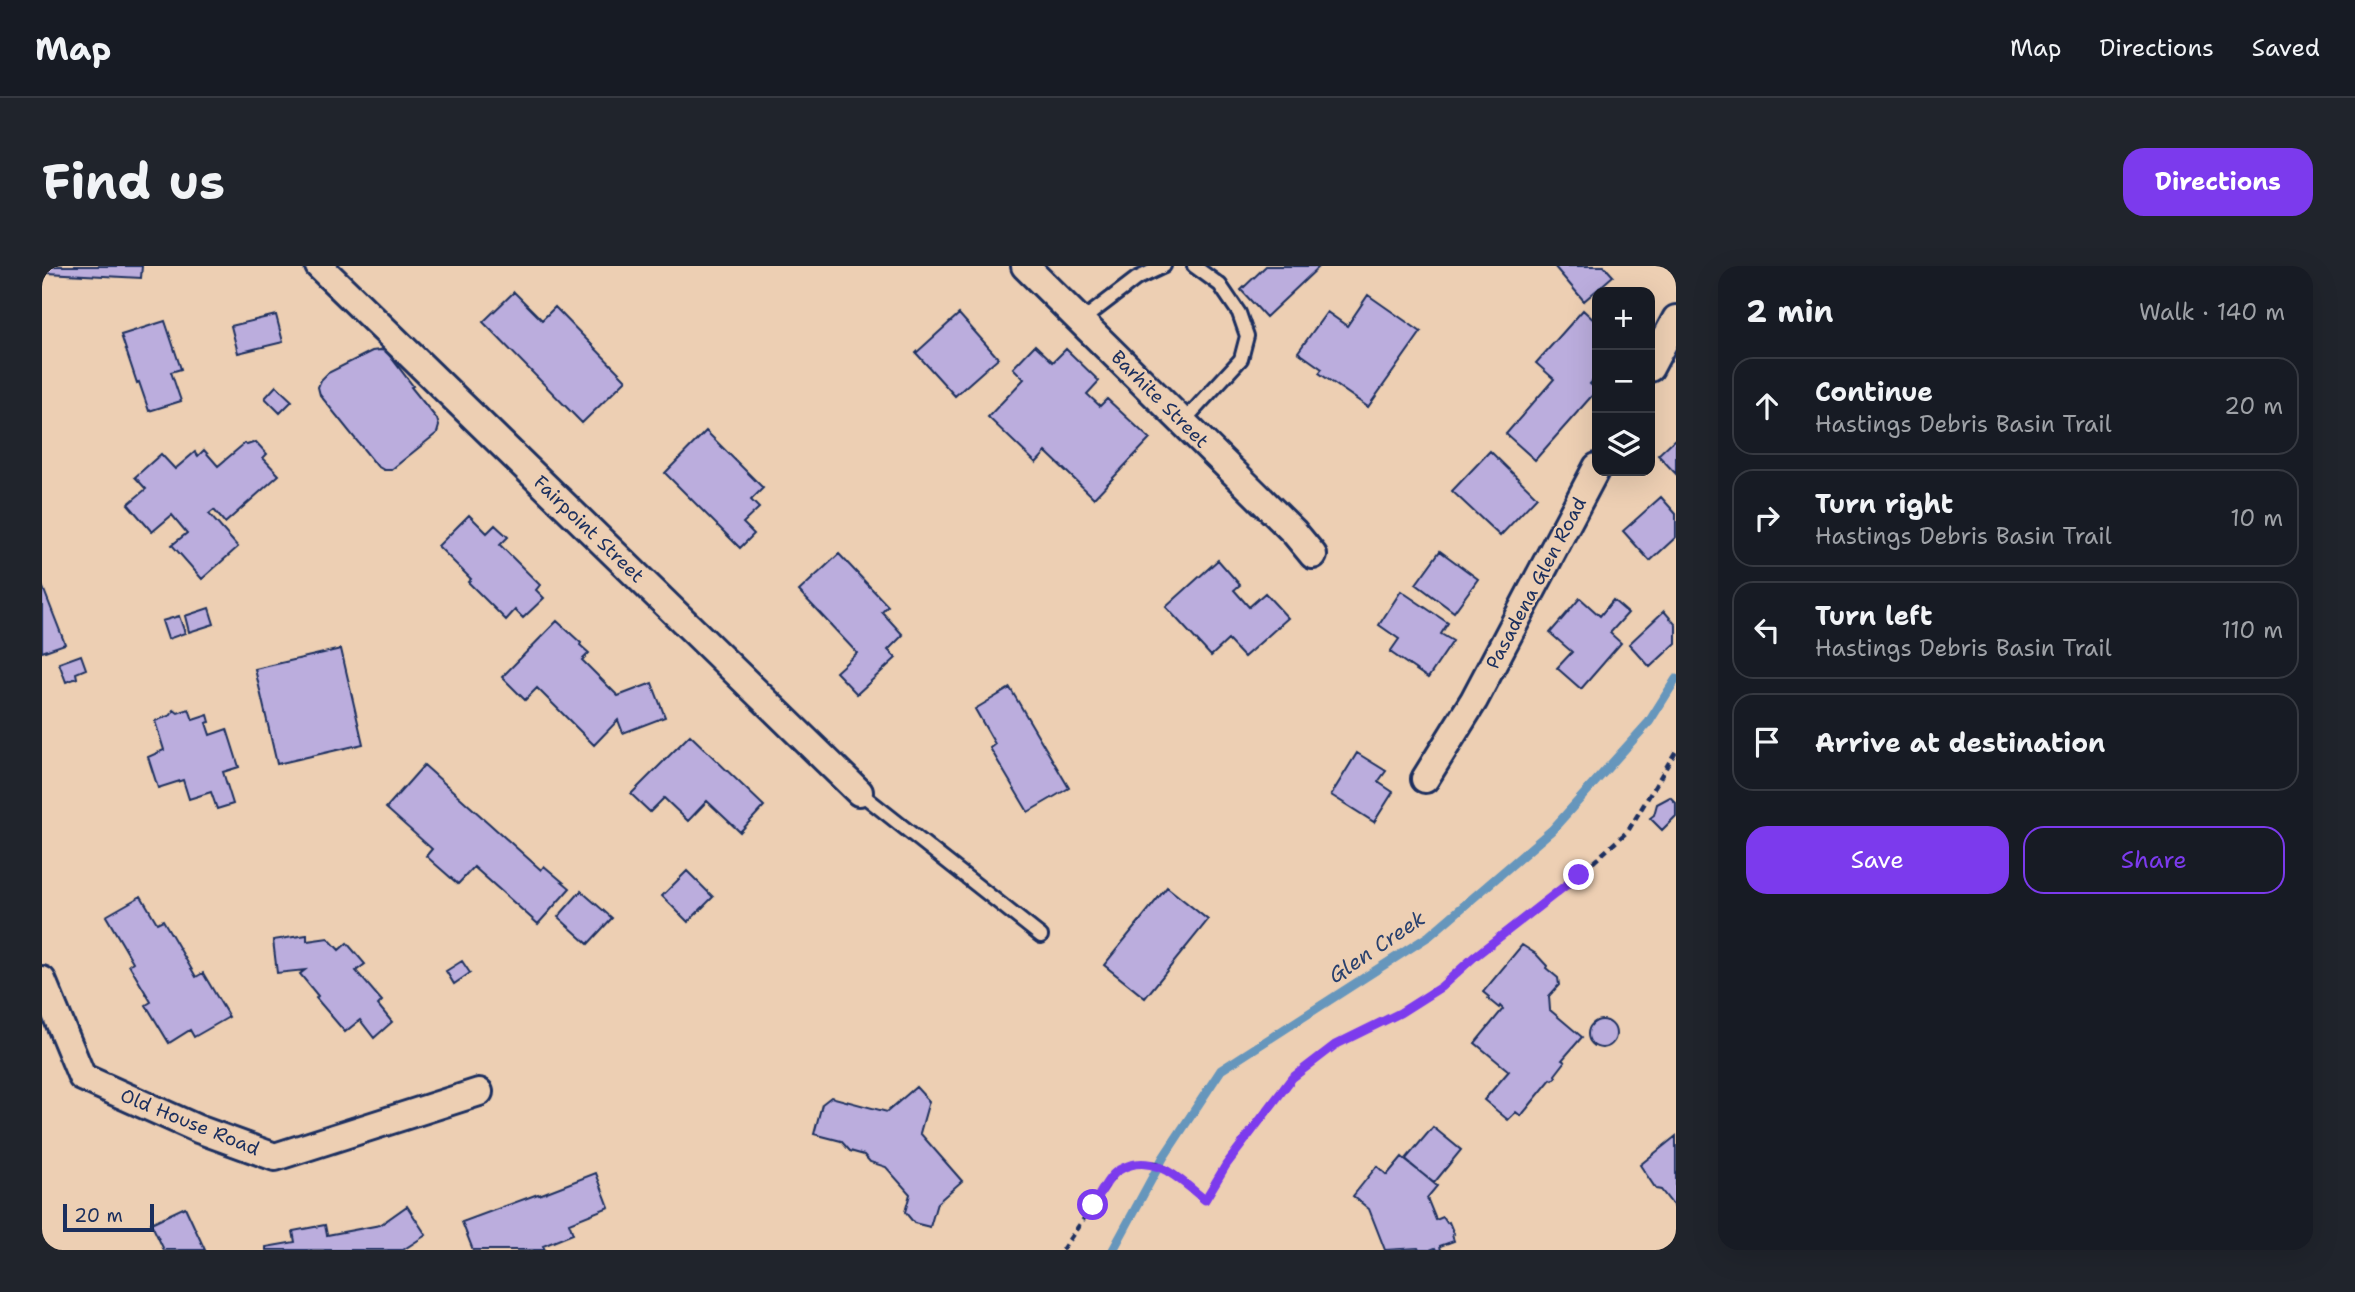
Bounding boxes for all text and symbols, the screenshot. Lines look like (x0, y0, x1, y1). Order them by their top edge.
text: Map (35, 26, 111, 71)
text: Map (2010, 32, 2061, 64)
text: Directions (2099, 32, 2214, 64)
text: Saved (2252, 32, 2320, 64)
button: Directions (2123, 148, 2313, 216)
text: Find us (42, 149, 225, 215)
map controls (1592, 287, 1655, 476)
button: + (1592, 287, 1655, 350)
text: 2 min (1746, 291, 1833, 332)
text: Walk · 140 m (2139, 297, 2285, 327)
street label: Barhite Street (1106, 345, 1214, 453)
button: − (1592, 350, 1655, 413)
text: Continue (1815, 374, 1933, 409)
icon: ahead (1748, 387, 1786, 425)
text: 20 m (2224, 391, 2283, 421)
text: Hastings Debris Basin Trail (1815, 409, 2112, 439)
button: layers (1592, 413, 1655, 476)
street label: Fairpoint Street (528, 470, 650, 588)
text: Turn right (1815, 486, 1953, 521)
street label: Pasadena Glen Road (1480, 493, 1592, 673)
icon: right (1748, 499, 1786, 537)
text: 10 m (2230, 503, 2283, 533)
text: Hastings Debris Basin Trail (1815, 521, 2112, 551)
text: Turn left (1815, 598, 1932, 633)
icon: left (1748, 611, 1786, 649)
text: 110 m (2221, 615, 2283, 645)
text: Hastings Debris Basin Trail (1815, 633, 2112, 663)
icon: arrive (1748, 723, 1786, 761)
text: Arrive at destination (1815, 725, 2105, 760)
button: Save (1746, 826, 2009, 894)
button: Share (2023, 826, 2285, 894)
route end (1563, 859, 1594, 890)
water label: Glen Creek (1323, 904, 1431, 990)
street label: Old House Road (117, 1083, 263, 1161)
route start (1077, 1189, 1108, 1220)
scale bar (63, 1201, 154, 1233)
text: 20 m (74, 1203, 123, 1228)

